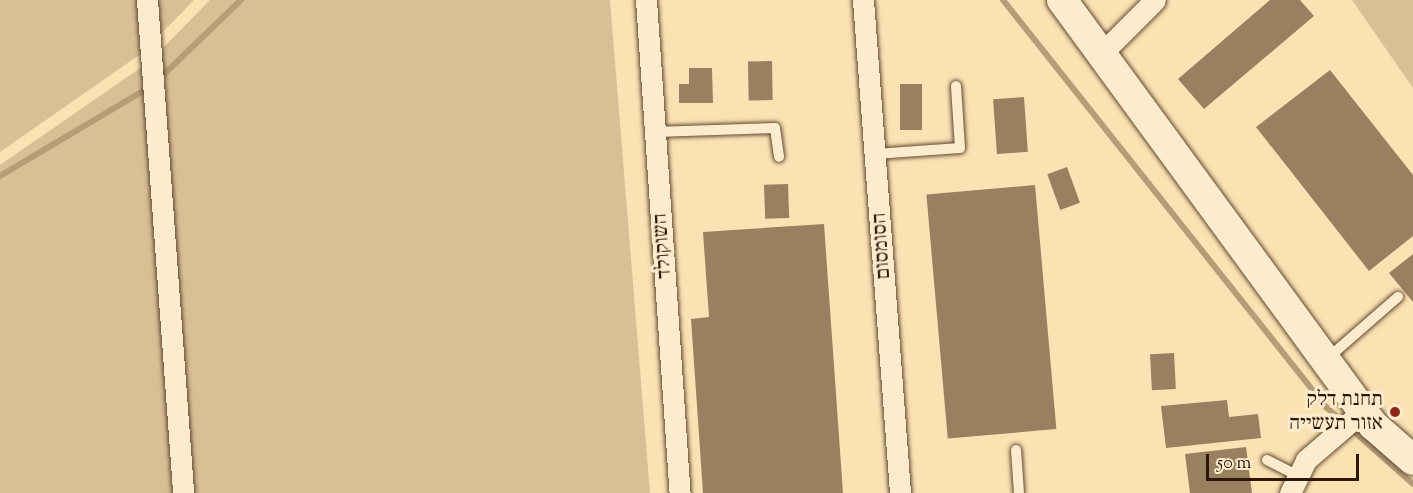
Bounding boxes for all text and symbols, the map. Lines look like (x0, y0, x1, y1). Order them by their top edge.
street label: השוקולד (648, 212, 678, 280)
street label: הסומסום (867, 212, 897, 280)
place label: תחנת דלק אזור תעשייה (1289, 387, 1383, 437)
marker: תחנת דלק אזור תעשייה (1388, 405, 1402, 419)
scale bar (1209, 442, 1362, 480)
text: 50 m (1217, 451, 1251, 477)

